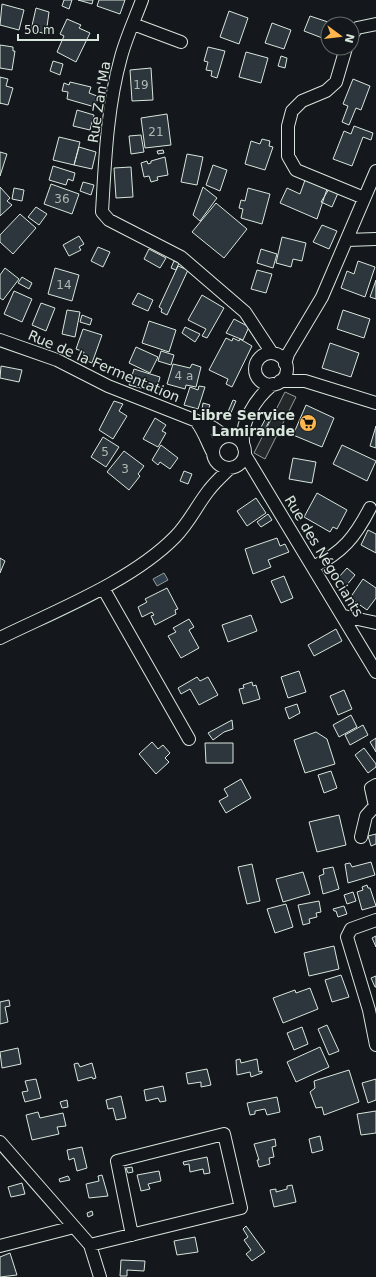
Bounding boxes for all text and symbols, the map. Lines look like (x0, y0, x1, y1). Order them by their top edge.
scale bar (18, 16, 98, 42)
north arrow (320, 16, 360, 56)
text: 50 m (24, 23, 55, 37)
text: N (342, 32, 357, 45)
street label: Rue Zan'Ma (85, 60, 113, 144)
house number: 19 (133, 78, 149, 92)
house number: 21 (148, 125, 164, 139)
house number: 36 (54, 192, 70, 206)
house number: 14 (56, 278, 72, 292)
street label: Rue de la Fermentation (26, 327, 182, 405)
house number: 4 a (175, 369, 193, 383)
place label: Libre Service Lamirande (192, 407, 295, 439)
supermarket icon: Libre Service Lamirande (298, 413, 318, 433)
house number: 5 (101, 445, 109, 459)
house number: 3 (121, 462, 129, 476)
street label: Rue des Négociants (281, 492, 367, 620)

